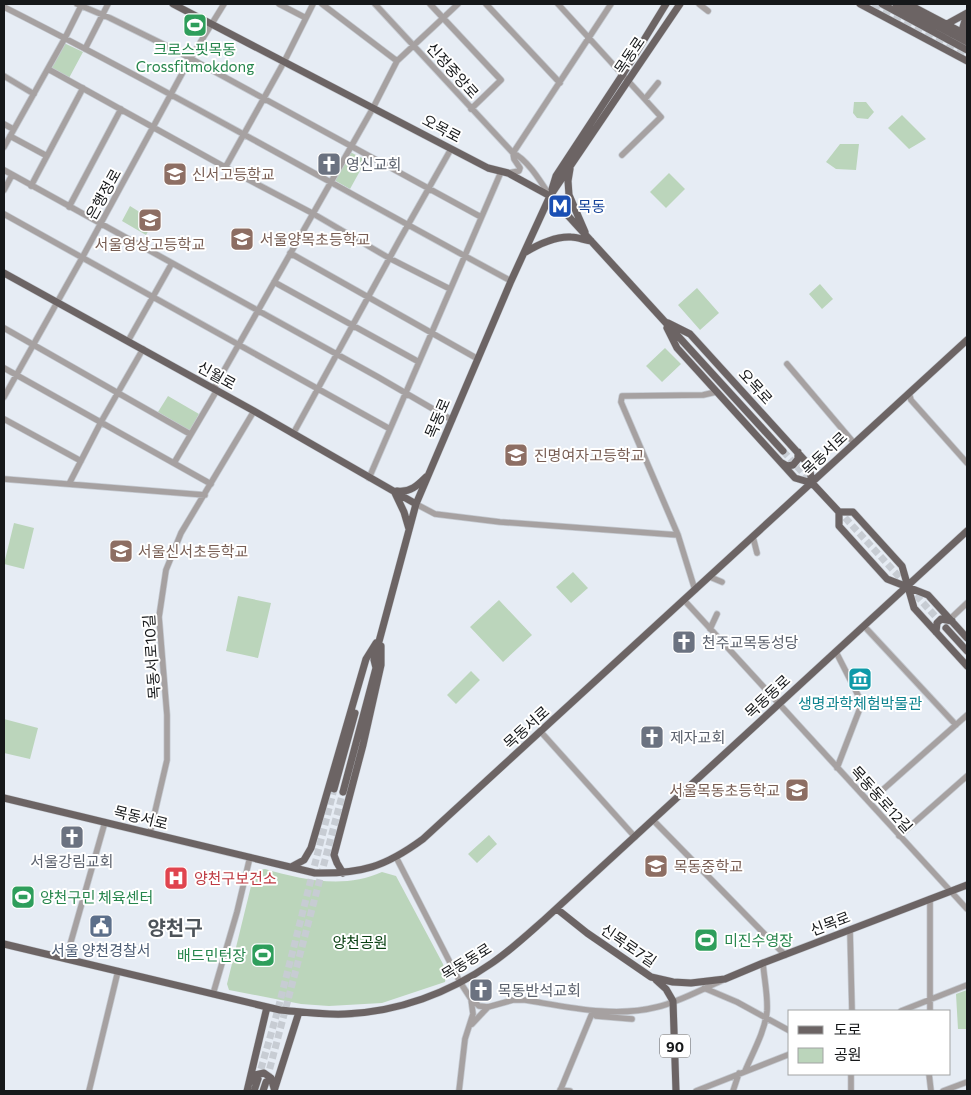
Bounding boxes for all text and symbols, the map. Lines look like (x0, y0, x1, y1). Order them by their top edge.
sports icon: 크로스핏목동 Crossfitmokdong (182, 12, 208, 38)
street label: 목동로 (610, 33, 648, 77)
street label: 신정중앙로 (423, 38, 483, 102)
place label: 크로스핏목동 Crossfitmokdong (136, 40, 254, 75)
street label: 오목로 (419, 110, 465, 146)
church icon: 영신교회 (316, 151, 342, 177)
place label: 영신교회 (346, 155, 401, 173)
school or university icon: 신서고등학교 (162, 161, 188, 187)
street label: 은행정로 (82, 165, 124, 223)
place label: 신서고등학교 (192, 165, 275, 183)
metro station icon: 목동 (547, 193, 573, 219)
place label: 목동 (578, 197, 606, 215)
school or university icon: 서울영상고등학교 (137, 207, 163, 233)
school or university icon: 서울양목초등학교 (229, 226, 255, 252)
place label: 서울양목초등학교 (260, 230, 370, 248)
place label: 서울영상고등학교 (95, 235, 205, 253)
street label: 신월로 (195, 357, 239, 393)
street label: 오목로 (735, 365, 777, 407)
street label: 목동로 (421, 395, 453, 441)
street label: 목동서로 (798, 428, 850, 478)
school or university icon: 진명여자고등학교 (503, 442, 529, 468)
place label: 진명여자고등학교 (534, 446, 644, 464)
school or university icon: 서울신서초등학교 (108, 538, 134, 564)
place label: 서울신서초등학교 (138, 542, 248, 560)
street label: 목동서로10길 (139, 614, 163, 700)
church icon: 천주교목동성당 (671, 629, 697, 655)
place label: 천주교목동성당 (702, 633, 799, 651)
museum icon: 생명과학체험박물관 (847, 666, 873, 692)
street label: 목동동로 (741, 671, 793, 721)
place label: 생명과학체험박물관 (798, 694, 922, 712)
street label: 목동서로 (499, 702, 553, 752)
church icon: 제자교회 (639, 724, 665, 750)
place label: 제자교회 (670, 728, 725, 746)
street label: 목동동로12길 (847, 762, 917, 836)
school or university icon: 서울목동초등학교 (784, 777, 810, 803)
place label: 서울목동초등학교 (670, 781, 780, 799)
street label: 목동서로 (112, 802, 170, 832)
church icon: 서울강림교회 (59, 824, 85, 850)
place label: 서울강림교회 (31, 852, 113, 870)
school or university icon: 목동중학교 (643, 853, 669, 879)
place label: 목동중학교 (674, 857, 743, 875)
hospital icon: 양천구보건소 (163, 865, 189, 891)
place label: 양천구보건소 (194, 869, 277, 887)
sports icon: 양천구민 체육센터 (10, 884, 36, 910)
place label: 양천구민 체육센터 (40, 888, 153, 906)
street label: 신목로 (807, 907, 853, 939)
public building icon: 서울 양천경찰서 (88, 913, 114, 939)
district label: 양천구 (147, 915, 203, 939)
street label: 신목로7길 (598, 920, 660, 970)
sports icon: 미진수영장 (693, 927, 719, 953)
place label: 미진수영장 (724, 931, 793, 949)
park label: 양천공원 (332, 933, 388, 951)
street label: 목동동로 (438, 939, 494, 983)
place label: 서울 양천경찰서 (51, 941, 151, 959)
sports icon: 배드민턴장 (250, 942, 276, 968)
place label: 배드민턴장 (177, 946, 246, 964)
church icon: 목동반석교회 (468, 977, 494, 1003)
place label: 목동반석교회 (498, 981, 581, 999)
legend (788, 1010, 951, 1075)
text: 도로 (834, 1020, 862, 1038)
road number: 90 (660, 1034, 690, 1058)
text: 공원 (834, 1045, 862, 1063)

